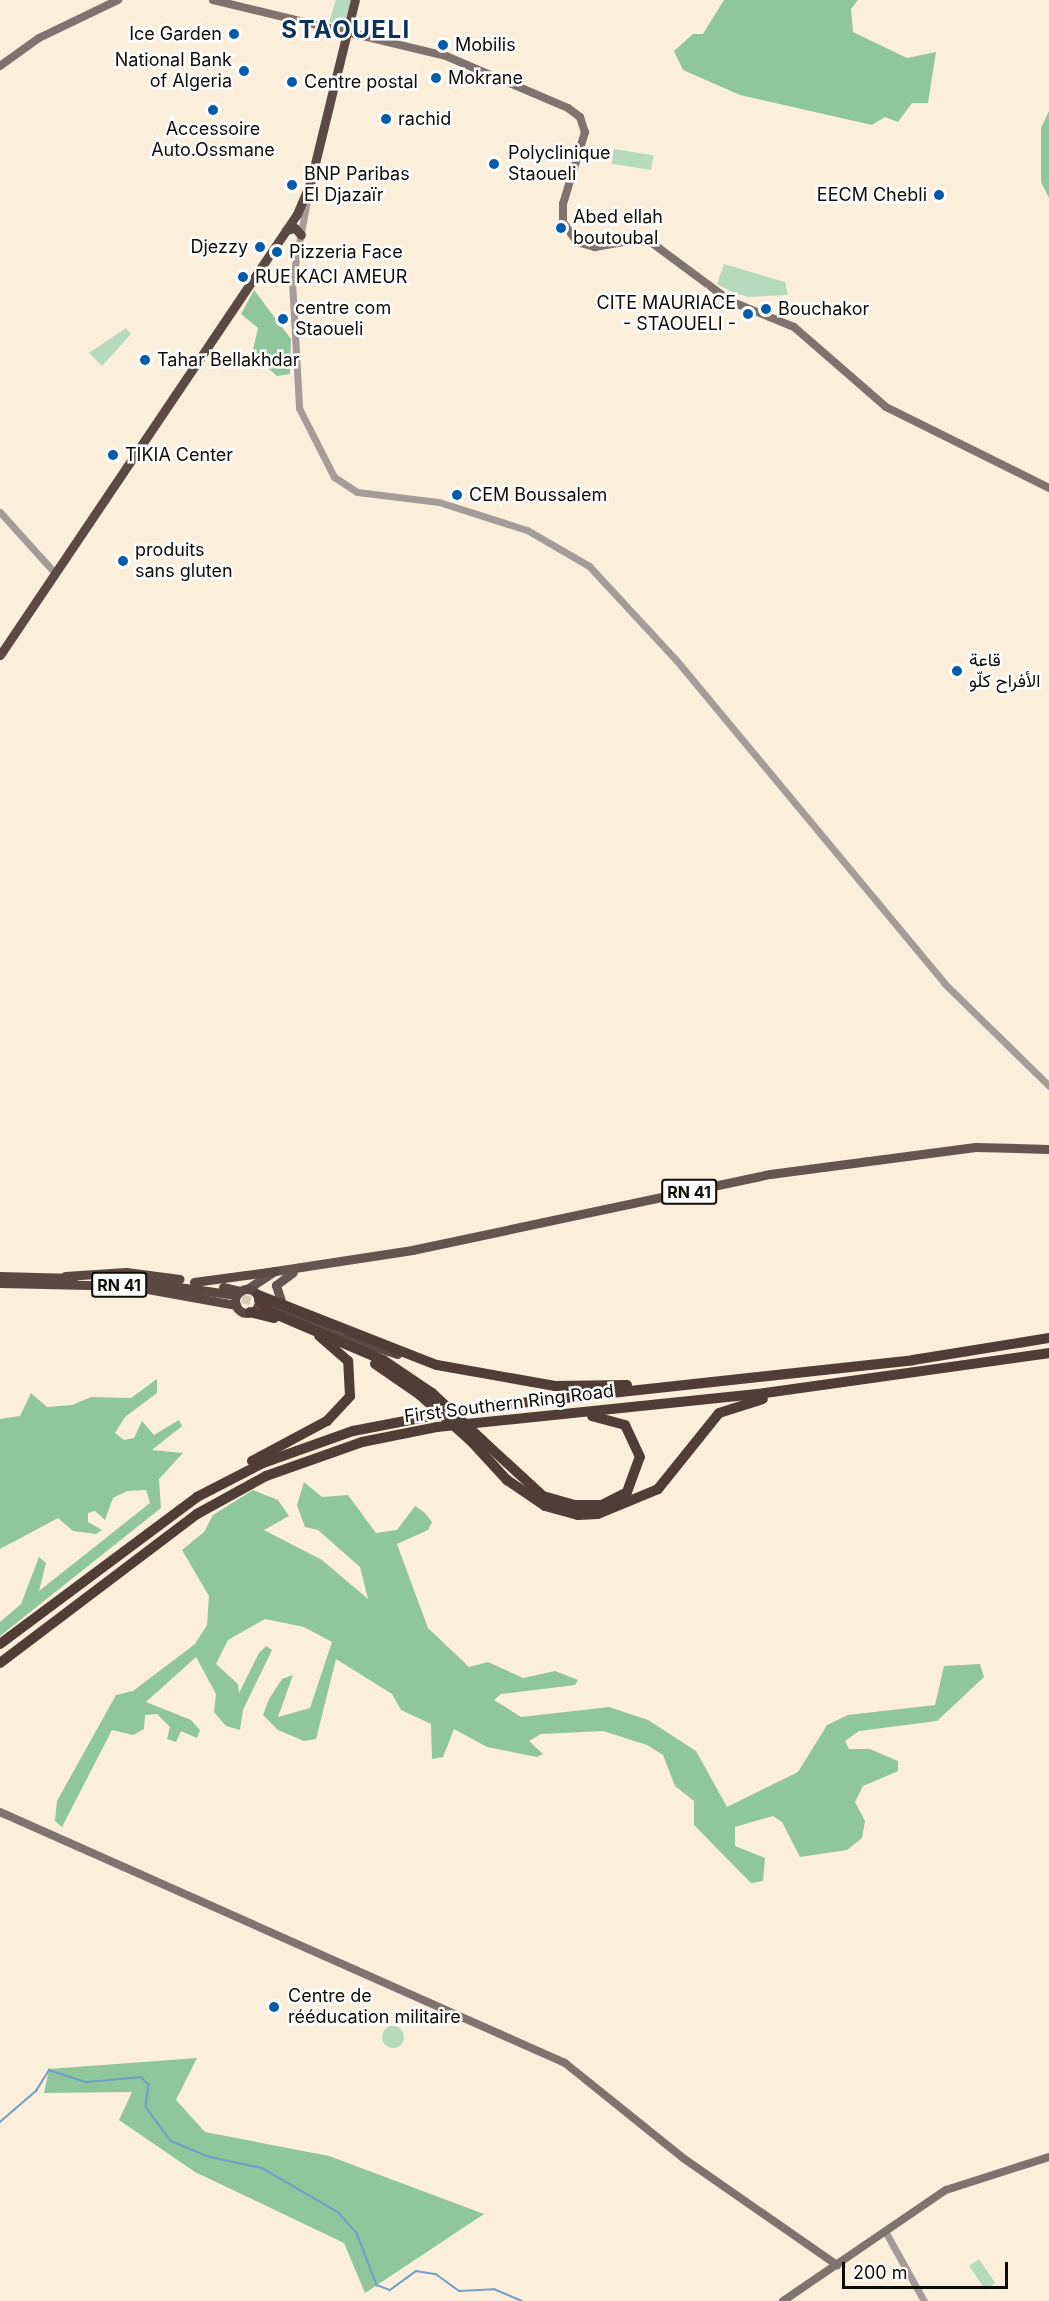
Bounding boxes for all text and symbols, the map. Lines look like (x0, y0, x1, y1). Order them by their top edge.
district label: STAOUELI (281, 16, 411, 44)
place label: Ice Garden (129, 23, 222, 45)
marker: Ice Garden (227, 27, 241, 41)
place label: Mobilis (455, 34, 516, 56)
marker: Mobilis (436, 38, 450, 52)
place label: National Bank of Algeria (115, 50, 232, 92)
marker: National Bank of Algeria (237, 64, 251, 78)
place label: Mokrane (448, 67, 523, 89)
place label: Centre postal (304, 71, 418, 93)
marker: Mokrane (429, 71, 443, 85)
marker: Centre postal (285, 75, 299, 89)
marker: Accessoire Auto.Ossmane (206, 103, 220, 117)
place label: rachid (398, 108, 451, 130)
marker: rachid (379, 112, 393, 126)
place label: Accessoire Auto.Ossmane (151, 119, 275, 162)
place label: Polyclinique Staoueli (508, 143, 611, 186)
marker: Polyclinique Staoueli (485, 155, 503, 173)
place label: BNP Paribas El Djazaïr (304, 164, 410, 207)
marker: BNP Paribas El Djazaïr (285, 178, 299, 192)
place label: EECM Chebli (817, 184, 927, 206)
marker: EECM Chebli (932, 188, 946, 202)
place label: Abed ellah boutoubal (573, 207, 663, 250)
marker: Abed ellah boutoubal (554, 221, 568, 235)
place label: Djezzy (190, 236, 248, 258)
marker: Djezzy (253, 240, 267, 254)
place label: Pizzeria Face (289, 241, 403, 263)
marker: Pizzeria Face (270, 245, 284, 259)
place label: RUE KACI AMEUR (255, 266, 407, 288)
marker: RUE KACI AMEUR (236, 270, 250, 284)
place label: CITE MAURIACE - STAOUELI - (597, 293, 736, 336)
place label: centre com Staoueli (295, 298, 391, 340)
place label: Bouchakor (778, 298, 869, 320)
marker: Bouchakor (759, 302, 773, 316)
marker: CITE MAURIACE - STAOUELI - (741, 307, 755, 321)
marker: centre com Staoueli (276, 312, 290, 326)
place label: Tahar Bellakhdar (157, 349, 300, 371)
marker: Tahar Bellakhdar (138, 353, 152, 367)
place label: TIKIA Center (125, 444, 233, 466)
marker: TIKIA Center (106, 448, 120, 462)
place label: CEM Boussalem (469, 484, 607, 506)
marker: CEM Boussalem (450, 488, 464, 502)
place label: produits sans gluten (135, 540, 233, 582)
marker: produits sans gluten (116, 554, 130, 568)
place label: قاعة الأفراح كلّو (969, 650, 1040, 692)
marker: قاعة الأفراح كلّو (950, 664, 964, 678)
road number: RN 41 (660, 1179, 718, 1205)
road number: RN 41 (90, 1272, 148, 1298)
street label: First Southern Ring Road (403, 1380, 615, 1428)
place label: Centre de rééducation militaire (288, 1986, 461, 2028)
marker: Centre de rééducation militaire (265, 1998, 283, 2016)
scale bar (845, 2250, 1012, 2288)
text: 200 m (853, 2262, 908, 2283)

